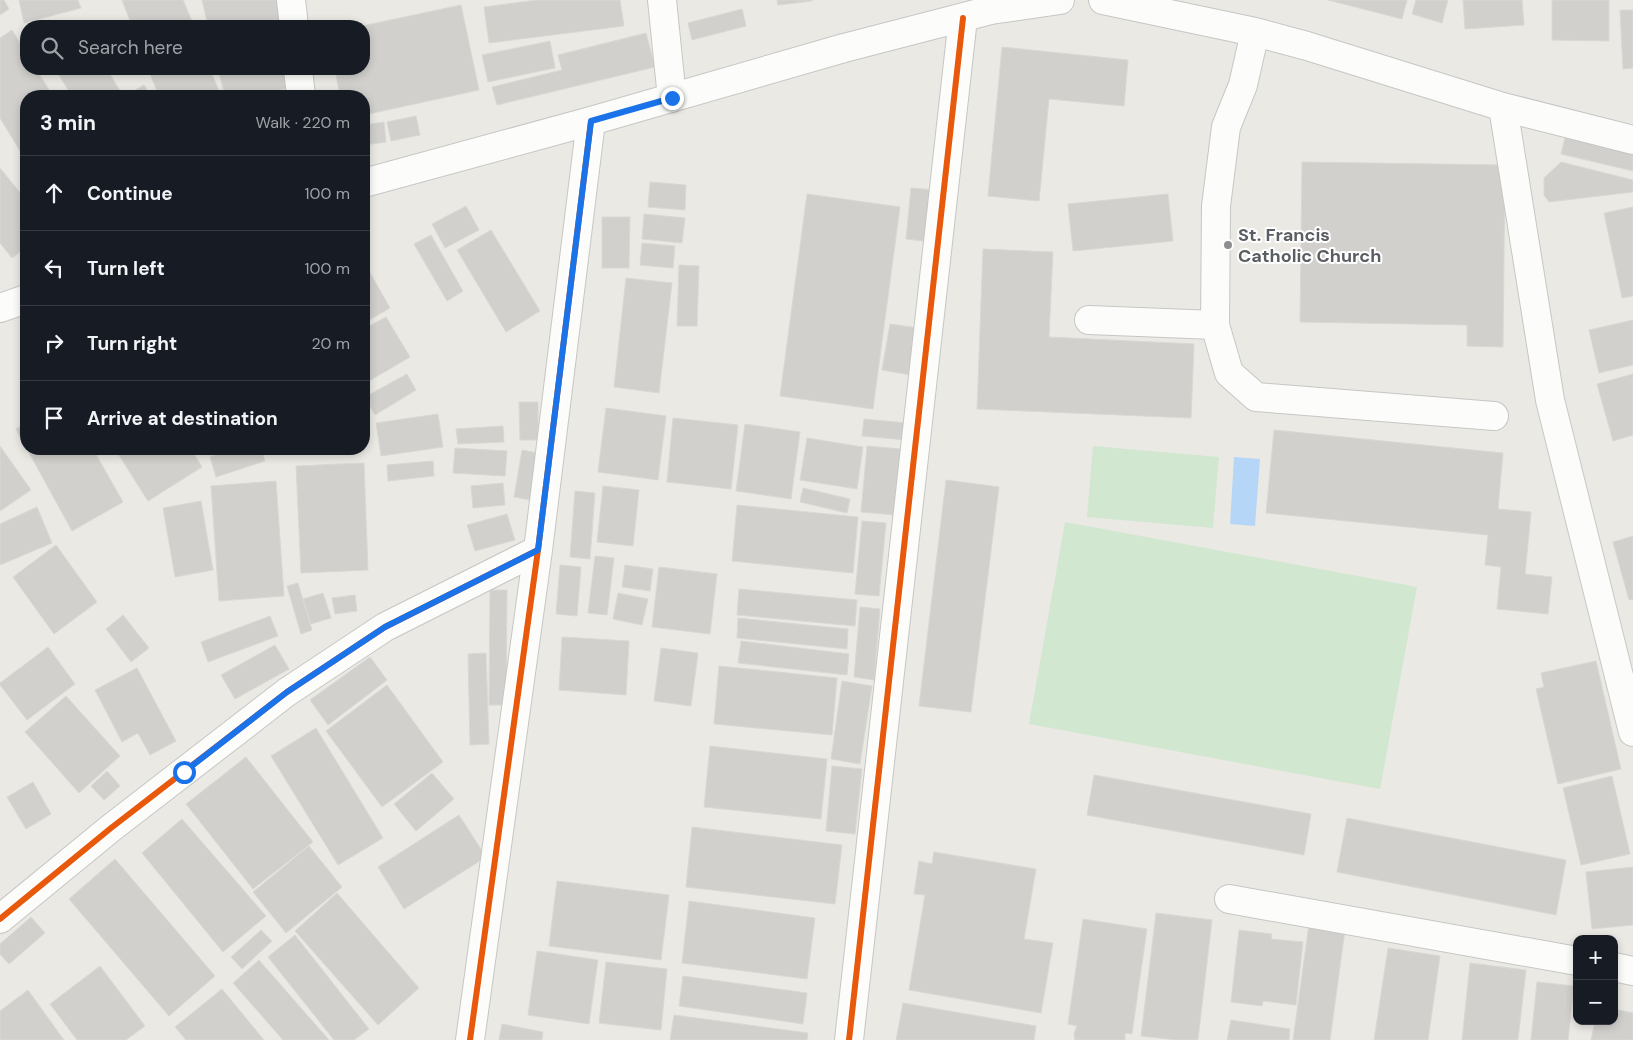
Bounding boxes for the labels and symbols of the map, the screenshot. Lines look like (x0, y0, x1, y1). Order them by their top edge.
route end (661, 87, 684, 110)
place label: St. Francis Catholic Church (1238, 223, 1381, 268)
marker: St. Francis Catholic Church (1222, 239, 1234, 251)
route start (173, 761, 196, 784)

